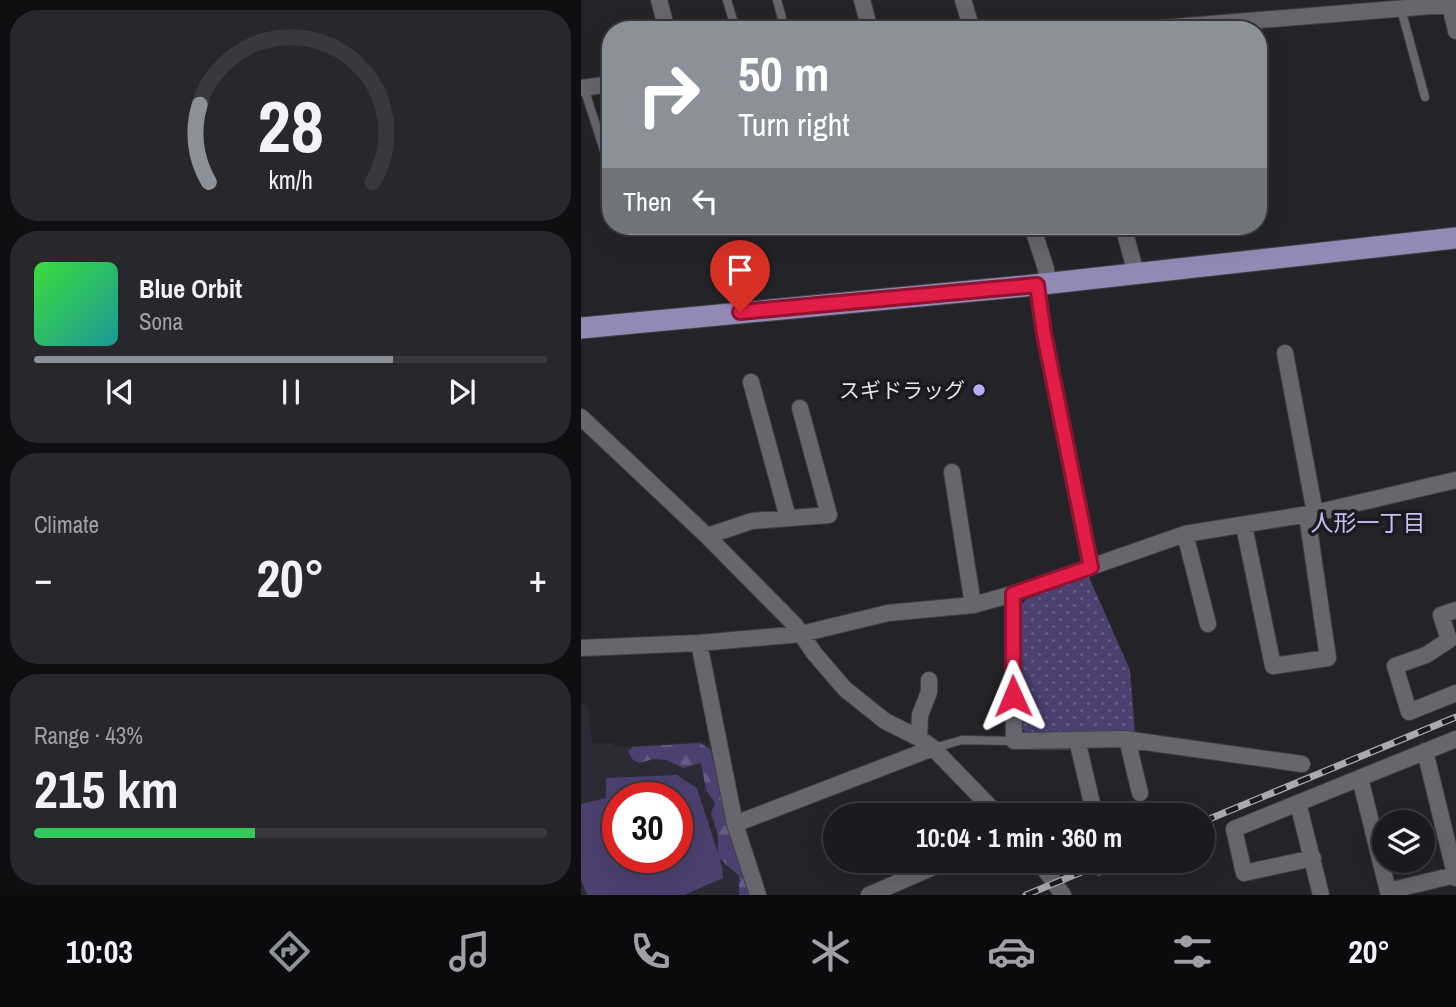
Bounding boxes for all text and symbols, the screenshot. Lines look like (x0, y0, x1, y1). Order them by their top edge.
text: 50 m (738, 40, 830, 106)
icon: right (623, 49, 714, 140)
text: 28 (257, 77, 324, 175)
text: Turn right (738, 103, 850, 146)
text: km/h (268, 162, 313, 196)
icon: left (686, 182, 724, 220)
text: Then (623, 184, 672, 219)
pin (710, 240, 770, 312)
icon: arrive (721, 251, 759, 289)
text: Blue Orbit (139, 271, 242, 306)
text: Sona (139, 306, 183, 337)
icon: previous (101, 373, 139, 411)
icon: pause (272, 373, 310, 411)
icon: next (443, 373, 481, 411)
place label: スギドラッグ (839, 376, 965, 405)
marker: スギドラッグ (971, 382, 987, 398)
district label: 人形一丁目 (1311, 507, 1426, 538)
text: Climate (34, 509, 99, 540)
text: 20° (256, 543, 325, 613)
text: − (34, 553, 52, 604)
text: + (529, 553, 547, 604)
position arrow (976, 659, 1050, 733)
text: Range · 43% (34, 720, 143, 751)
text: 215 km (34, 754, 179, 824)
speed limit sign: 30 (602, 782, 693, 873)
map controls (1372, 810, 1435, 873)
button: layers (1372, 810, 1435, 873)
text: 10:04 · 1 min · 360 m (916, 820, 1122, 855)
icon: directions (265, 927, 314, 976)
icon: music (445, 927, 494, 976)
icon: phone (626, 927, 675, 976)
icon: climate (806, 927, 855, 976)
icon: car (987, 927, 1036, 976)
icon: filters (1168, 927, 1217, 976)
text: 10:03 (66, 930, 133, 973)
text: 20° (1348, 930, 1390, 973)

